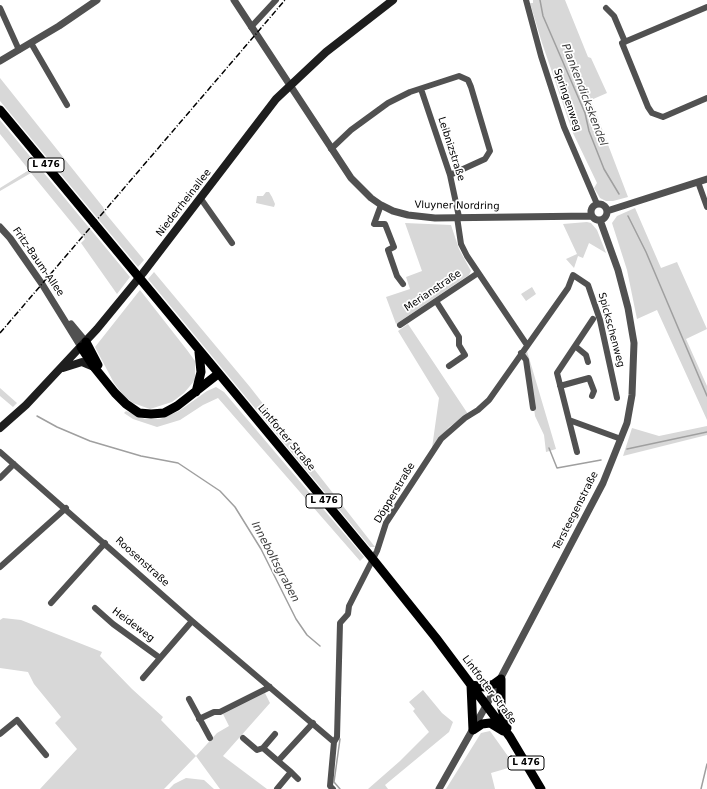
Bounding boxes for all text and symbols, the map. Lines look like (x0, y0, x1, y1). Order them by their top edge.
water label: Plankendickskendel (558, 42, 610, 148)
street label: Springenweg (551, 67, 583, 133)
street label: Leibnizstraße (435, 115, 467, 183)
road number: L 476 (28, 158, 64, 172)
street label: Niederrheinallee (154, 167, 214, 239)
street label: Vluyner Nordring (414, 199, 500, 213)
street label: Fritz-Baum-Allee (10, 225, 66, 299)
street label: Merianstraße (402, 268, 464, 314)
street label: Spickschenweg (595, 291, 627, 369)
street label: Lintforter Straße (255, 402, 317, 474)
street label: Döpperstraße (372, 461, 418, 525)
street label: Tersteegenstraße (551, 470, 601, 552)
road number: L 476 (306, 494, 342, 508)
water label: Inneboltsgraben (248, 519, 302, 605)
street label: Roosenstraße (113, 535, 171, 589)
street label: Heideweg (110, 605, 156, 645)
street label: Lintforter Straße (459, 653, 519, 727)
road number: L 476 (508, 756, 544, 770)

